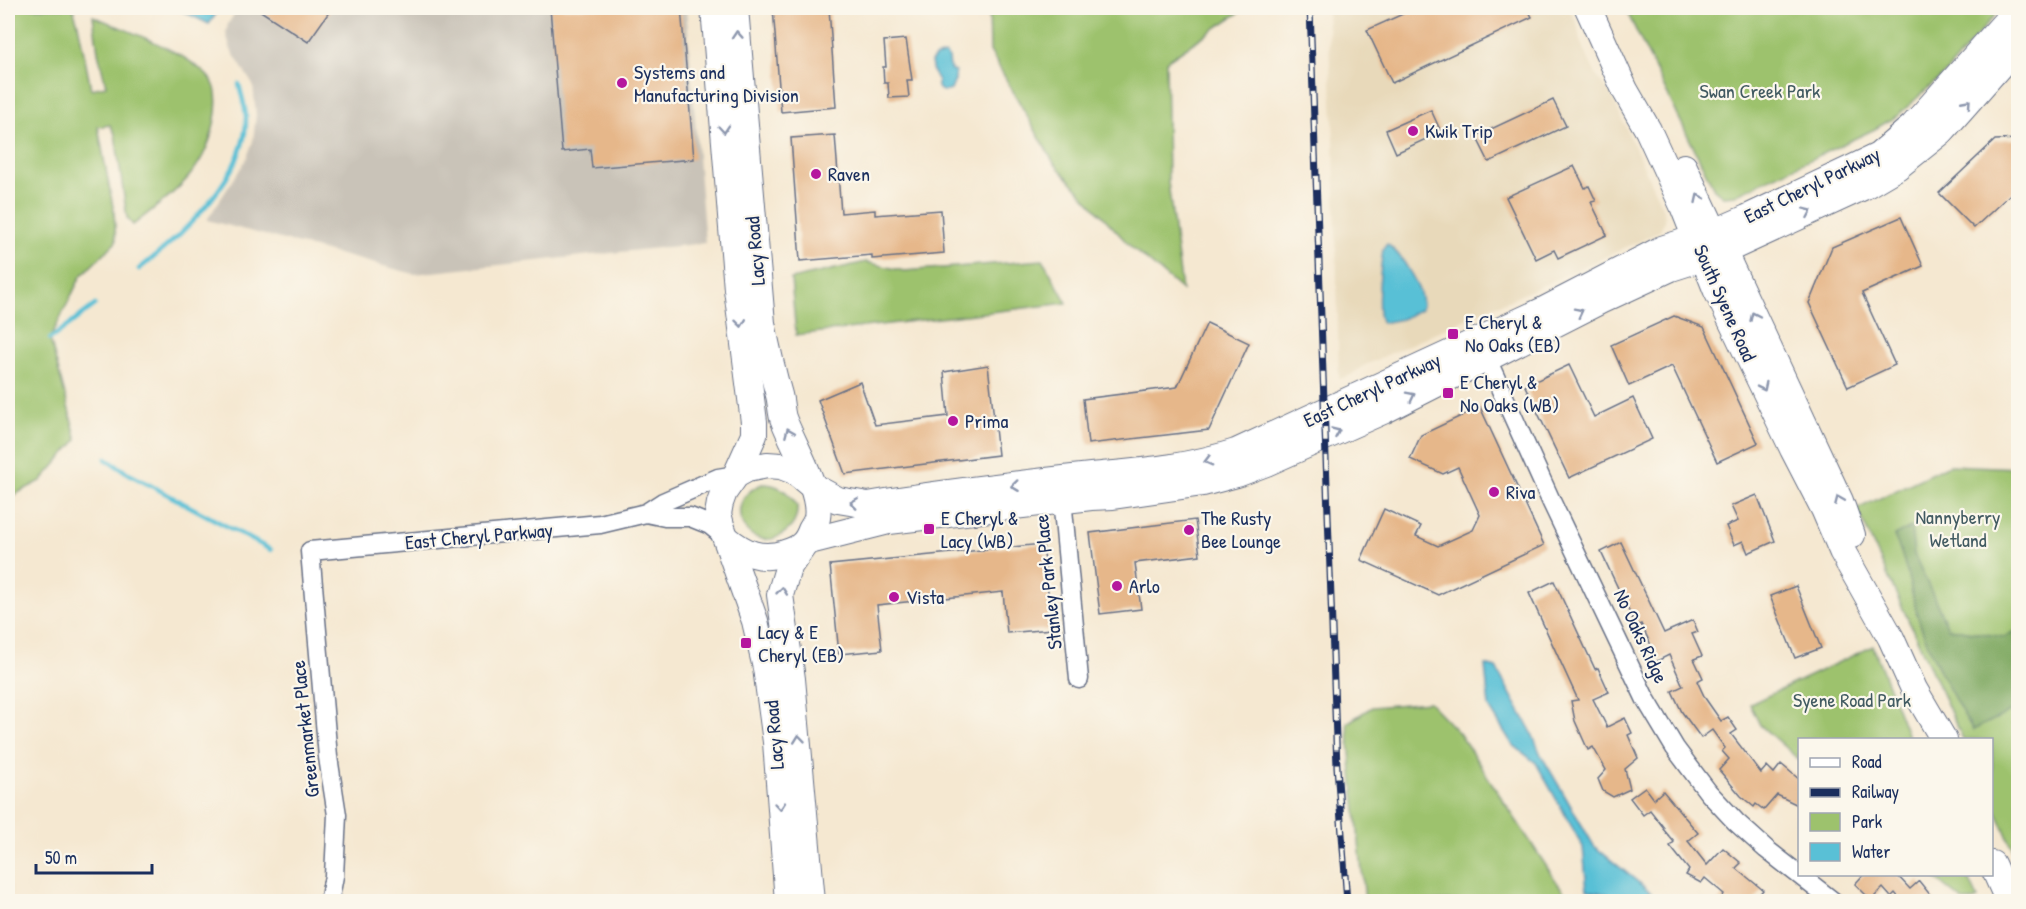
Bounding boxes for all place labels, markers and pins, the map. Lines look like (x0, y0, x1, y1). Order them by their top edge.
place label: Systems and Manufacturing Division (634, 58, 799, 108)
marker: Systems and Manufacturing Division (615, 76, 629, 90)
place label: Kwik Trip (1425, 117, 1493, 144)
marker: Kwik Trip (1406, 124, 1420, 138)
place label: Raven (828, 160, 870, 187)
marker: Raven (809, 167, 823, 181)
place label: E Cheryl & No Oaks (EB) (1465, 308, 1561, 358)
marker: E Cheryl & No Oaks (EB) (1446, 327, 1460, 341)
place label: E Cheryl & No Oaks (WB) (1460, 368, 1559, 418)
marker: E Cheryl & No Oaks (WB) (1441, 386, 1455, 400)
place label: Prima (965, 407, 1008, 434)
marker: Prima (946, 414, 960, 428)
place label: Riva (1506, 478, 1536, 505)
marker: Riva (1487, 485, 1501, 499)
place label: E Cheryl & Lacy (WB) (941, 504, 1018, 554)
place label: The Rusty Bee Lounge (1201, 504, 1281, 554)
marker: E Cheryl & Lacy (WB) (922, 522, 936, 536)
marker: The Rusty Bee Lounge (1182, 523, 1196, 537)
place label: Arlo (1129, 572, 1160, 599)
marker: Arlo (1110, 579, 1124, 593)
place label: Vista (906, 583, 944, 610)
marker: Vista (887, 590, 901, 604)
place label: Lacy & E Cheryl (EB) (758, 618, 844, 668)
marker: Lacy & E Cheryl (EB) (739, 636, 753, 650)

